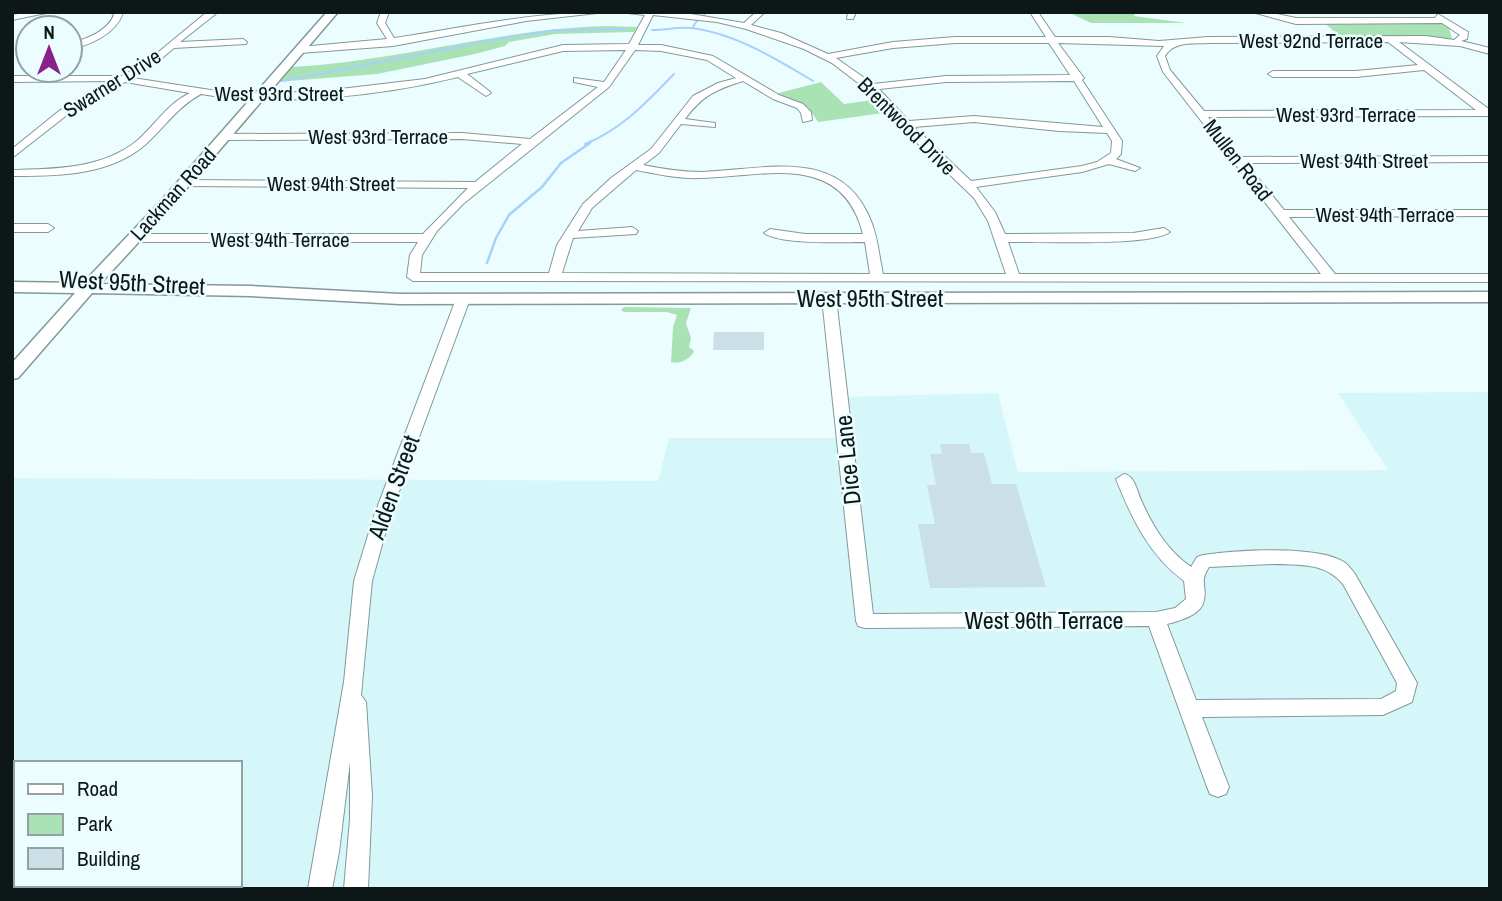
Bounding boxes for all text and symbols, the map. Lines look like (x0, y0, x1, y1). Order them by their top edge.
north arrow (14, 14, 84, 84)
text: N (43, 19, 55, 45)
street label: West 92nd Terrace (1239, 26, 1383, 55)
street label: Swarner Drive (58, 42, 166, 124)
street label: Brentwood Drive (851, 70, 963, 182)
street label: West 93rd Street (215, 79, 344, 108)
street label: West 93rd Terrace (1276, 100, 1416, 129)
street label: Mullen Road (1197, 113, 1279, 207)
street label: West 93rd Terrace (308, 122, 448, 151)
street label: Lackman Road (123, 141, 223, 247)
street label: West 94th Street (1300, 146, 1428, 175)
street label: West 94th Street (267, 169, 395, 198)
street label: West 94th Terrace (1315, 200, 1455, 229)
street label: West 94th Terrace (210, 225, 350, 254)
street label: West 95th Street (58, 262, 206, 302)
street label: West 95th Street (797, 282, 944, 314)
street label: Dice Lane (826, 414, 868, 506)
street label: Alden Street (359, 430, 427, 544)
street label: West 96th Terrace (964, 604, 1124, 636)
legend (14, 761, 242, 887)
text: Road (77, 774, 118, 803)
text: Park (77, 809, 113, 838)
text: Building (77, 844, 141, 873)

